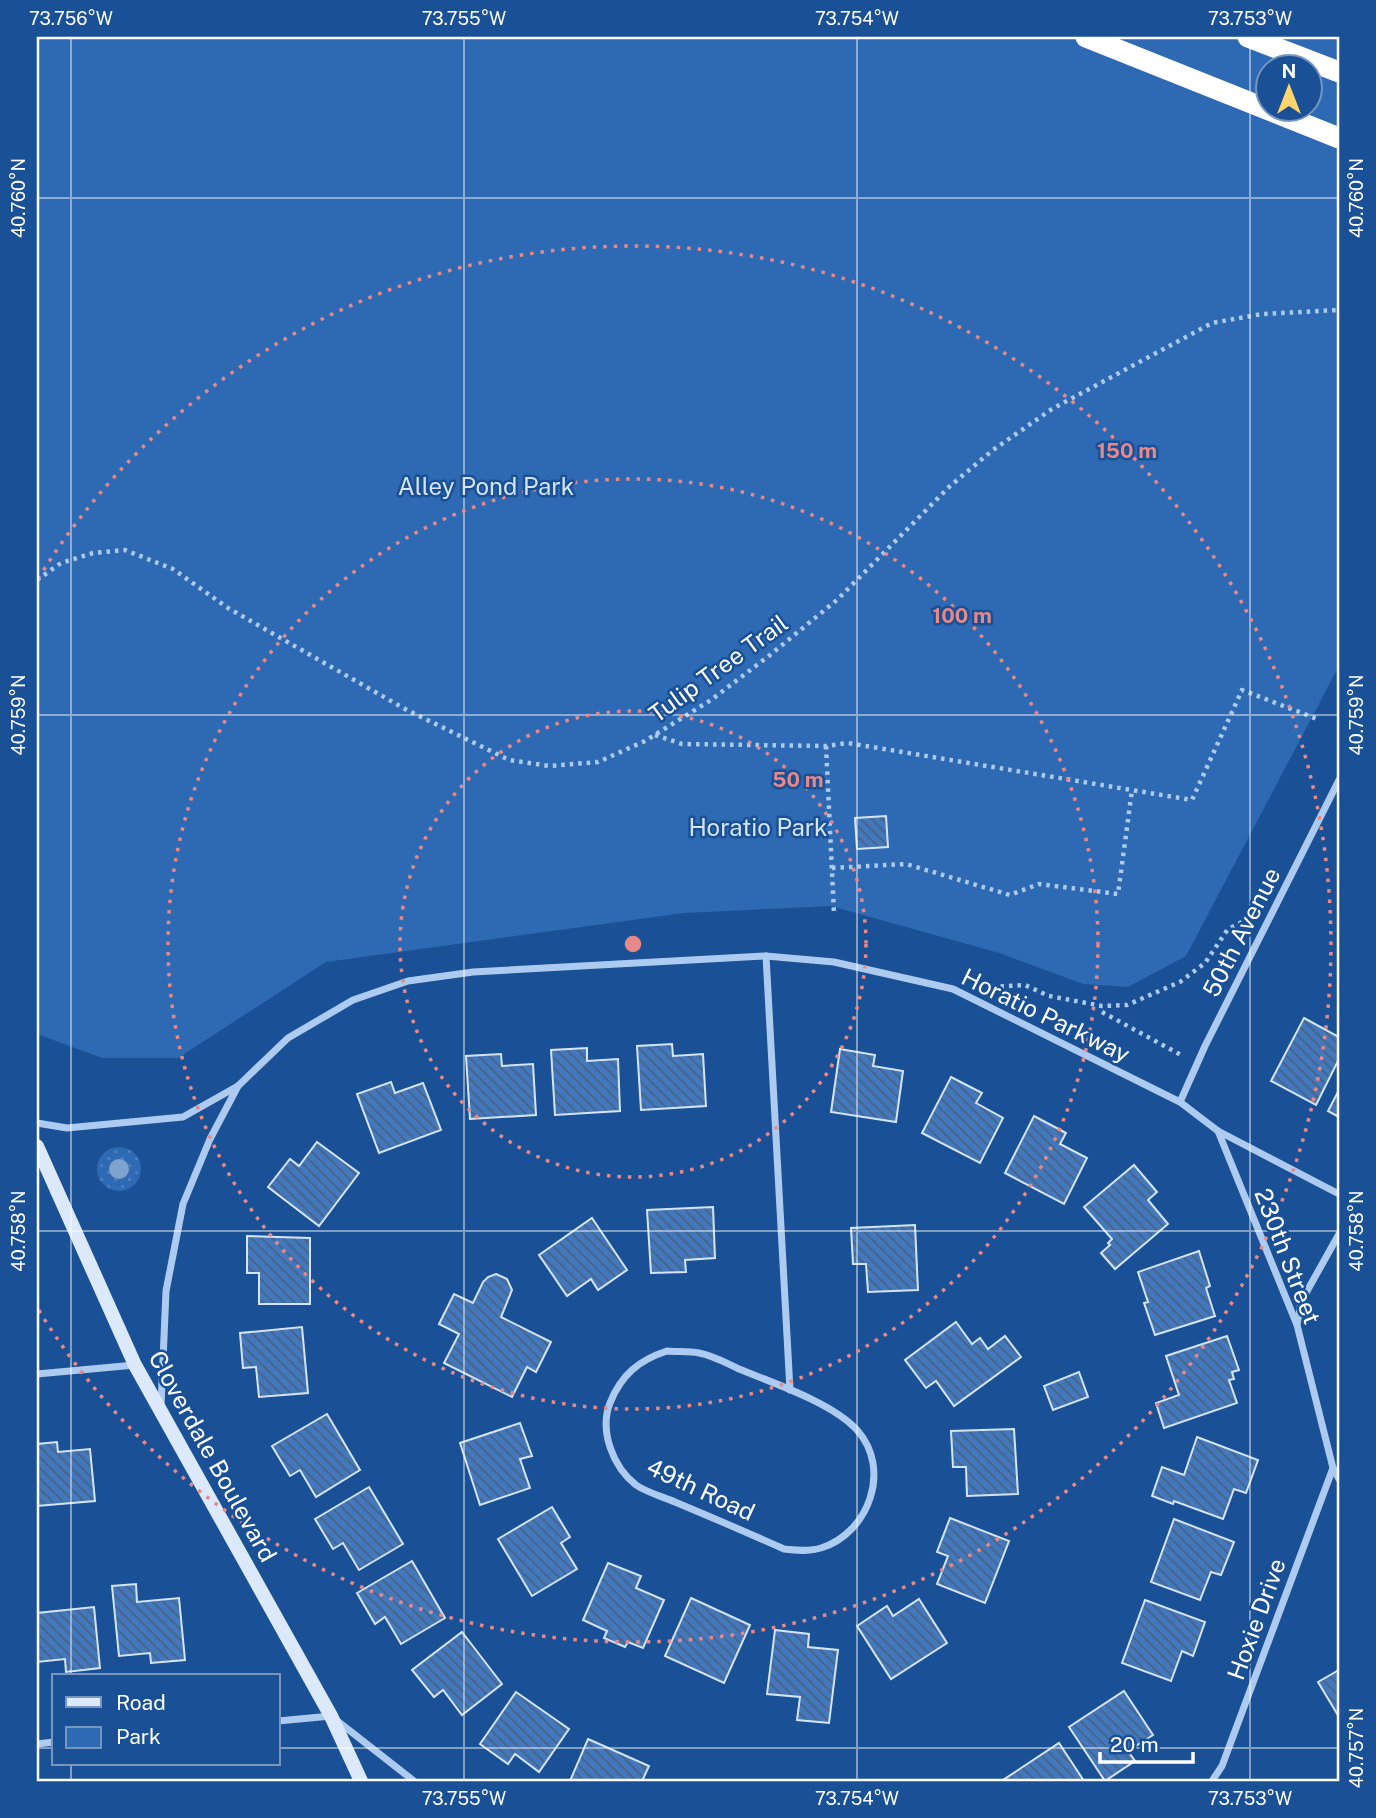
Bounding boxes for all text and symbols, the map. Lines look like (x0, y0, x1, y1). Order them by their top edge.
text: 73.756°W (29, 8, 113, 29)
text: 73.755°W (422, 8, 506, 29)
text: 73.754°W (815, 8, 899, 29)
text: 73.753°W (1208, 8, 1292, 29)
north arrow (1254, 52, 1324, 122)
text: N (1282, 60, 1296, 82)
text: 40.760°N (8, 158, 29, 238)
text: 40.760°N (1346, 158, 1367, 238)
text: 150 m (1097, 438, 1157, 463)
park label: Alley Pond Park (398, 472, 574, 500)
text: 100 m (932, 603, 992, 628)
street label: Tulip Tree Trail (643, 608, 793, 728)
text: 40.759°N (8, 675, 29, 755)
text: 40.759°N (1346, 675, 1367, 755)
text: 50 m (772, 767, 824, 792)
park label: Horatio Park (688, 813, 828, 841)
street label: 50th Avenue (1196, 863, 1286, 1001)
centre of rings (621, 932, 645, 956)
street label: Horatio Parkway (957, 962, 1135, 1068)
street label: 230th Street (1249, 1184, 1327, 1328)
text: 40.758°N (8, 1190, 29, 1272)
text: 40.758°N (1346, 1190, 1367, 1272)
street label: Cloverdale Boulevard (143, 1346, 283, 1566)
street label: 49th Road (643, 1452, 759, 1526)
street label: Hoxie Drive (1221, 1554, 1291, 1684)
legend (52, 1674, 280, 1766)
text: Road (116, 1690, 166, 1715)
text: 40.757°N (1346, 1708, 1367, 1788)
scale bar (1100, 1720, 1192, 1764)
text: Park (116, 1724, 161, 1749)
text: 20 m (1110, 1732, 1159, 1757)
text: 73.755°W (422, 1788, 506, 1809)
text: 73.754°W (815, 1788, 899, 1809)
text: 73.753°W (1208, 1788, 1292, 1809)

